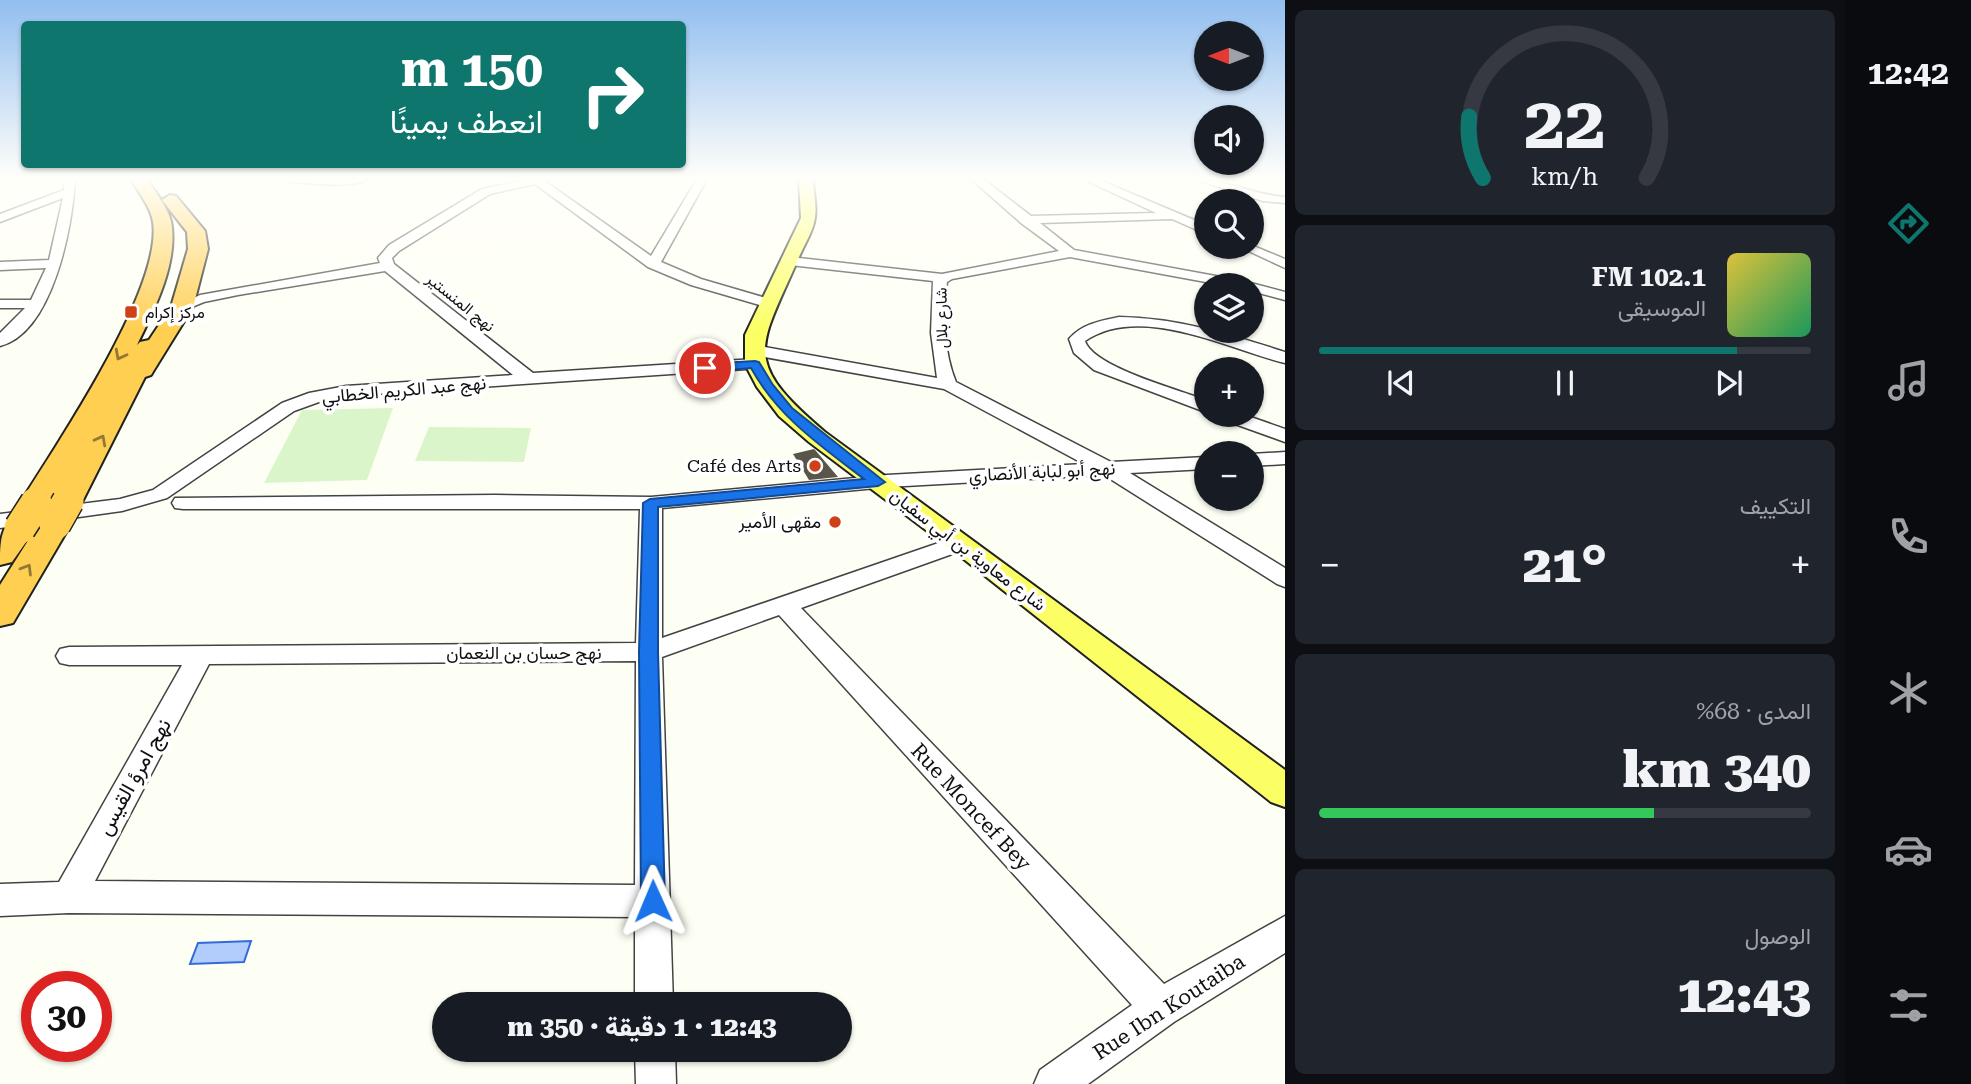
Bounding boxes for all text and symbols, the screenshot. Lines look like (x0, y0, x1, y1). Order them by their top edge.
north arrow (1194, 21, 1264, 91)
map controls (1194, 21, 1264, 511)
text: 150 m (401, 41, 543, 98)
icon: right (567, 49, 658, 140)
text: 12:42 (1867, 54, 1949, 92)
text: 22 (1524, 82, 1606, 167)
text: انعطف يمينًا (390, 103, 543, 141)
button: sound (1194, 105, 1264, 175)
text: km/h (1532, 162, 1598, 191)
button: search (1194, 189, 1264, 259)
icon: directions (1884, 199, 1933, 248)
text: 102.1 FM (1592, 262, 1706, 292)
street label: نهج المنستير (421, 268, 499, 337)
button: layers (1194, 273, 1264, 343)
street label: شارع بلال (931, 287, 954, 349)
text: الموسيقى (1618, 295, 1706, 322)
place label: مركز إكرام (145, 303, 205, 323)
marker: مركز إكرام (123, 304, 139, 320)
pin (675, 338, 735, 398)
one-way arrow (114, 348, 128, 360)
icon: arrive (686, 349, 724, 387)
icon: music (1884, 356, 1933, 405)
button: + (1194, 357, 1264, 427)
icon: previous (1382, 364, 1420, 402)
icon: pause (1546, 364, 1584, 402)
icon: next (1710, 364, 1748, 402)
street label: نهج عبد الكريم الخطابي (321, 372, 488, 412)
one-way arrow (93, 435, 106, 448)
button: − (1194, 441, 1264, 511)
place label: Café des Arts (687, 455, 801, 476)
street label: نهج أبو لبابة الأنصاري (968, 457, 1116, 491)
marker: Café des Arts (807, 458, 823, 474)
street label: شارع معاوية بن أبي سفيان (883, 484, 1050, 619)
text: التكييف (1740, 493, 1811, 520)
place label: مقهى الأمير (737, 511, 821, 533)
icon: phone (1884, 512, 1933, 561)
marker: مقهى الأمير (827, 514, 843, 530)
text: 21° (1523, 534, 1607, 595)
text: − (1319, 543, 1340, 587)
text: + (1790, 543, 1811, 587)
one-way arrow (19, 564, 32, 577)
street label: نهج حسان بن النعمان (446, 642, 602, 665)
icon: climate (1884, 668, 1933, 717)
text: المدى · 68% (1696, 698, 1811, 725)
street label: نهج امرؤ القيس (92, 714, 178, 841)
street label: Rue Moncef Bey (906, 739, 1036, 876)
text: 340 km (1623, 739, 1811, 800)
icon: car (1884, 825, 1933, 874)
position arrow (616, 864, 690, 938)
text: الوصول (1745, 923, 1811, 950)
street label: Rue Ibn Koutaiba (1089, 949, 1250, 1065)
text: 12:43 (1677, 964, 1811, 1025)
speed limit sign: 30 (21, 971, 112, 1062)
icon: filters (1884, 981, 1933, 1030)
text: 12:43 · 1 دقيقة · 350 m (508, 1012, 777, 1042)

